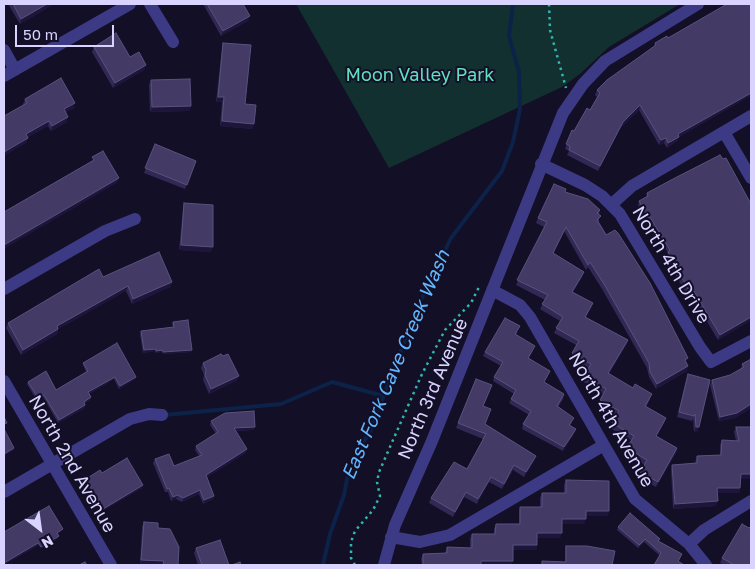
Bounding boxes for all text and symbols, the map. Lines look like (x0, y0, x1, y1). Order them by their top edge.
scale bar (18, 15, 116, 47)
text: 50 m (23, 25, 58, 43)
park label: Moon Valley Park (346, 64, 494, 86)
street label: North 4th Drive (627, 202, 715, 328)
water label: East Fork Cave Creek Wash (337, 247, 455, 483)
street label: North 3rd Avenue (394, 315, 472, 463)
street label: North 4th Avenue (564, 349, 658, 491)
street label: North 2nd Avenue (24, 391, 120, 537)
north arrow (15, 504, 65, 554)
text: N (39, 532, 57, 552)

